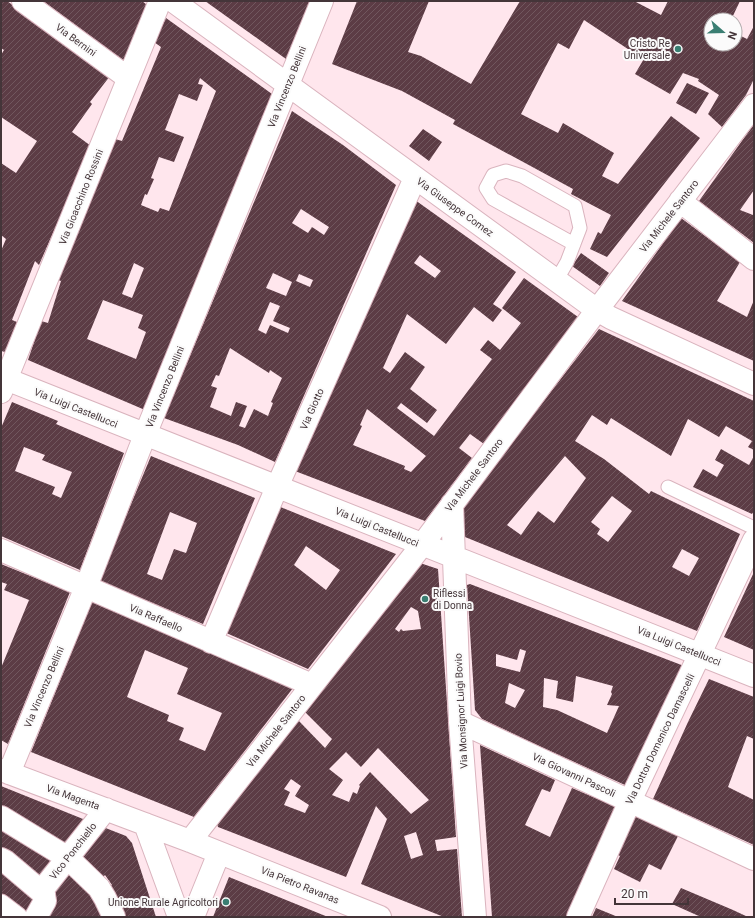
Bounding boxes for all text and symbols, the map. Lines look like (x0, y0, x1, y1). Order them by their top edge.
north arrow (703, 12, 743, 52)
street label: Via Bernini (54, 22, 98, 58)
text: N (724, 29, 739, 41)
place label: Cristo Re Universale (624, 38, 670, 61)
marker: Cristo Re Universale (673, 44, 683, 54)
street label: Via Vincenzo Bellini (266, 45, 308, 129)
street label: Via Gioacchino Rossini (57, 148, 105, 246)
street label: Via Giuseppe Comez (414, 175, 496, 239)
street label: Via Michele Santoro (637, 177, 701, 254)
street label: Via Vincenzo Bellini (144, 345, 186, 429)
street label: Via Luigi Castellucci (33, 386, 119, 430)
street label: Via Giotto (298, 386, 326, 431)
street label: Via Michele Santoro (443, 436, 505, 514)
street label: Via Luigi Castellucci (334, 505, 420, 549)
place label: Riflessi di Donna (433, 588, 472, 611)
marker: Riflessi di Donna (420, 594, 430, 604)
street label: Via Raffaello (128, 602, 184, 634)
street label: Via Luigi Castellucci (636, 624, 722, 668)
street label: Via Vincenzo Bellini (22, 645, 66, 729)
street label: Via Monsignor Luigi Bovio (452, 653, 470, 769)
street label: Via Dottor Domenico Damascelli (624, 672, 696, 806)
street label: Via Michele Santoro (244, 692, 308, 769)
street label: Via Giovanni Pascoli (531, 751, 617, 799)
street label: Via Magenta (45, 782, 101, 812)
street label: Vico Ponchiello (48, 820, 99, 881)
street label: Via Pietro Ravanas (259, 864, 341, 906)
scale bar (615, 880, 688, 906)
text: 20 m (621, 887, 648, 901)
place label: Unione Rurale Agricoltori (108, 897, 218, 908)
marker: Unione Rurale Agricoltori (221, 897, 231, 907)

